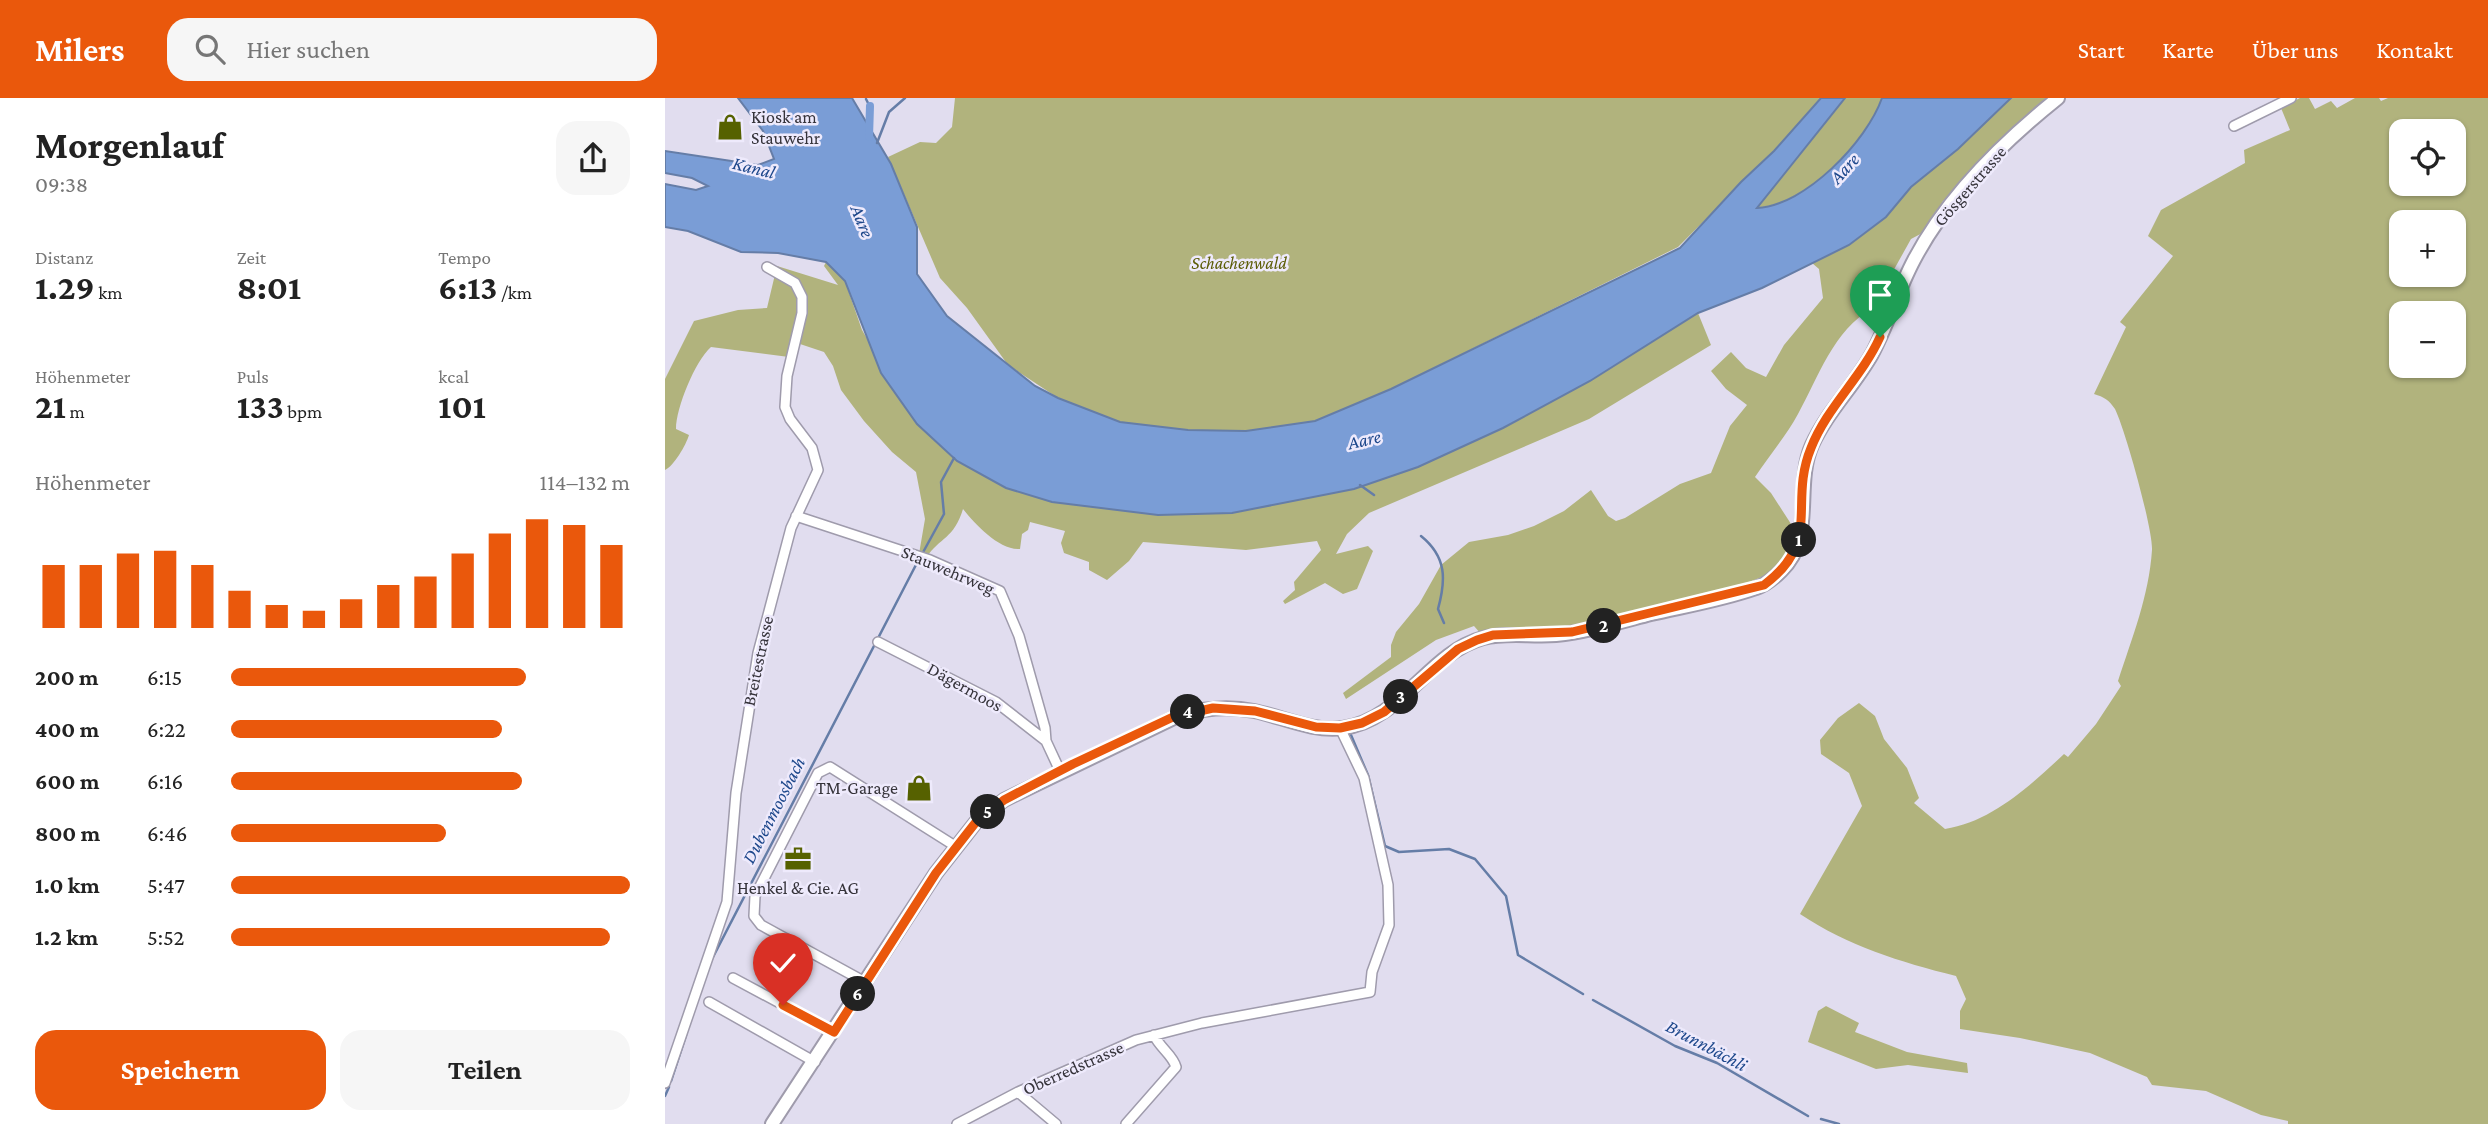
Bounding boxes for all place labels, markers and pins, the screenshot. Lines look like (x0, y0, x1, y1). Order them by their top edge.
place label: Kiosk am Stauwehr (751, 107, 821, 148)
shop icon: Kiosk am Stauwehr (715, 112, 745, 142)
pin (1850, 265, 1910, 337)
pin: 1 (1781, 522, 1817, 558)
pin: 2 (1587, 608, 1621, 644)
pin: 3 (1383, 680, 1419, 714)
pin: 4 (1170, 694, 1205, 730)
shop icon: TM-Garage (904, 773, 934, 803)
place label: TM-Garage (816, 778, 898, 798)
pin: 5 (971, 794, 1005, 830)
office icon: Henkel & Cie. AG (783, 844, 813, 874)
place label: Henkel & Cie. AG (737, 878, 859, 898)
pin (753, 933, 813, 1005)
pin: 6 (841, 976, 875, 1012)

